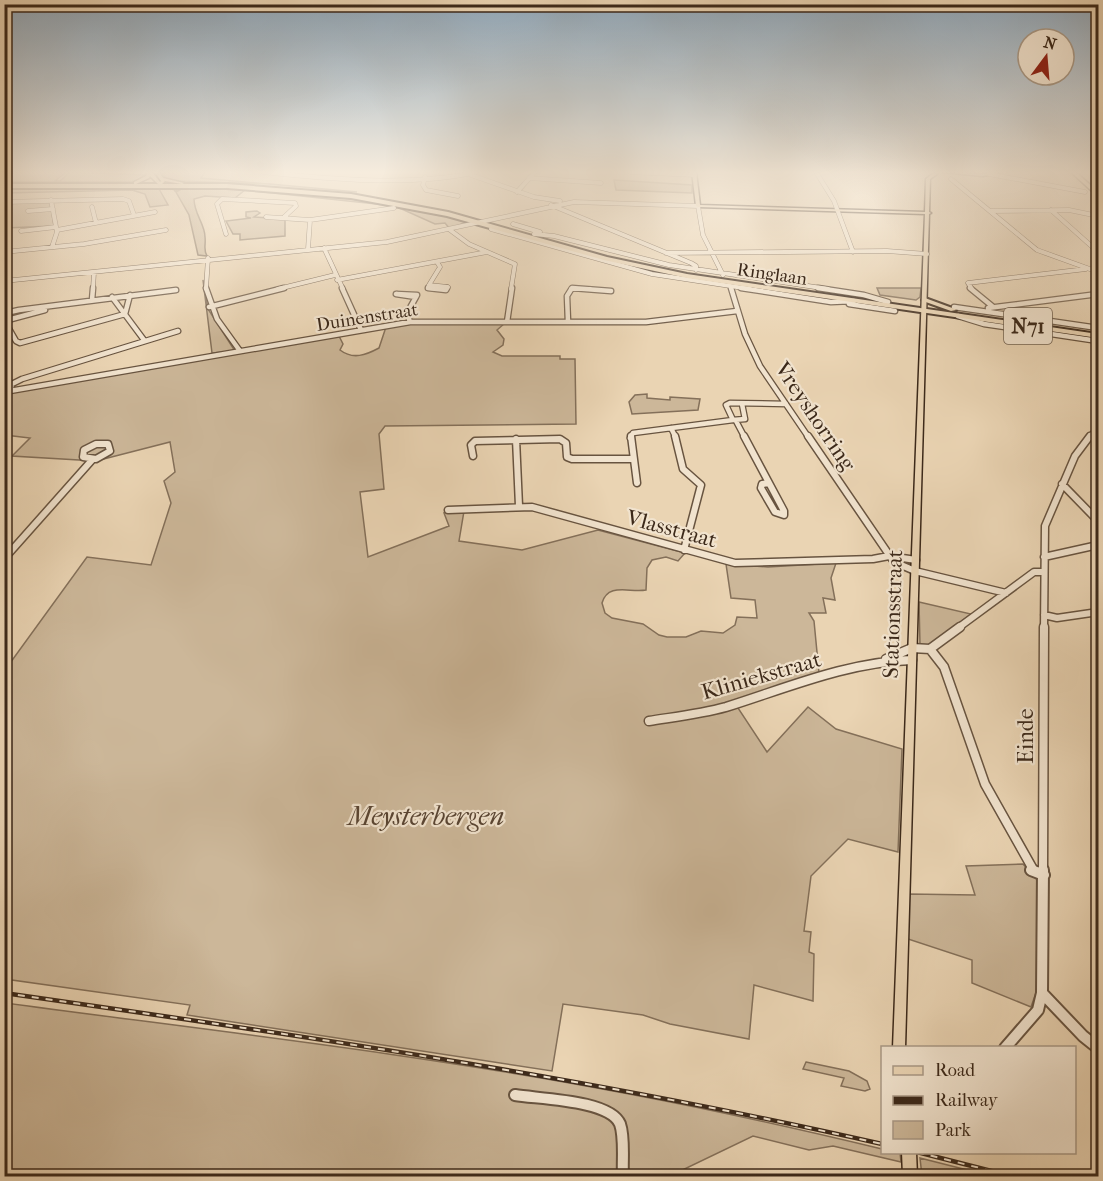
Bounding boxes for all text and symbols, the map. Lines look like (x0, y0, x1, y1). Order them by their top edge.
north arrow (1016, 27, 1076, 87)
text: N (1042, 32, 1059, 54)
street label: Ringlaan (736, 259, 809, 290)
street label: Duinenstraat (315, 299, 420, 336)
road number: N71 (1004, 308, 1052, 344)
street label: Vreyshorring (769, 356, 861, 476)
street label: Vlasstraat (623, 504, 720, 554)
street label: Stationsstraat (878, 549, 908, 679)
street label: Kliniekstraat (698, 646, 824, 705)
street label: Einde (1013, 708, 1039, 764)
park label: Meysterbergen (346, 800, 504, 832)
legend (881, 1046, 1076, 1154)
text: Road (935, 1060, 975, 1081)
text: Railway (935, 1090, 999, 1111)
text: Park (935, 1120, 972, 1141)

